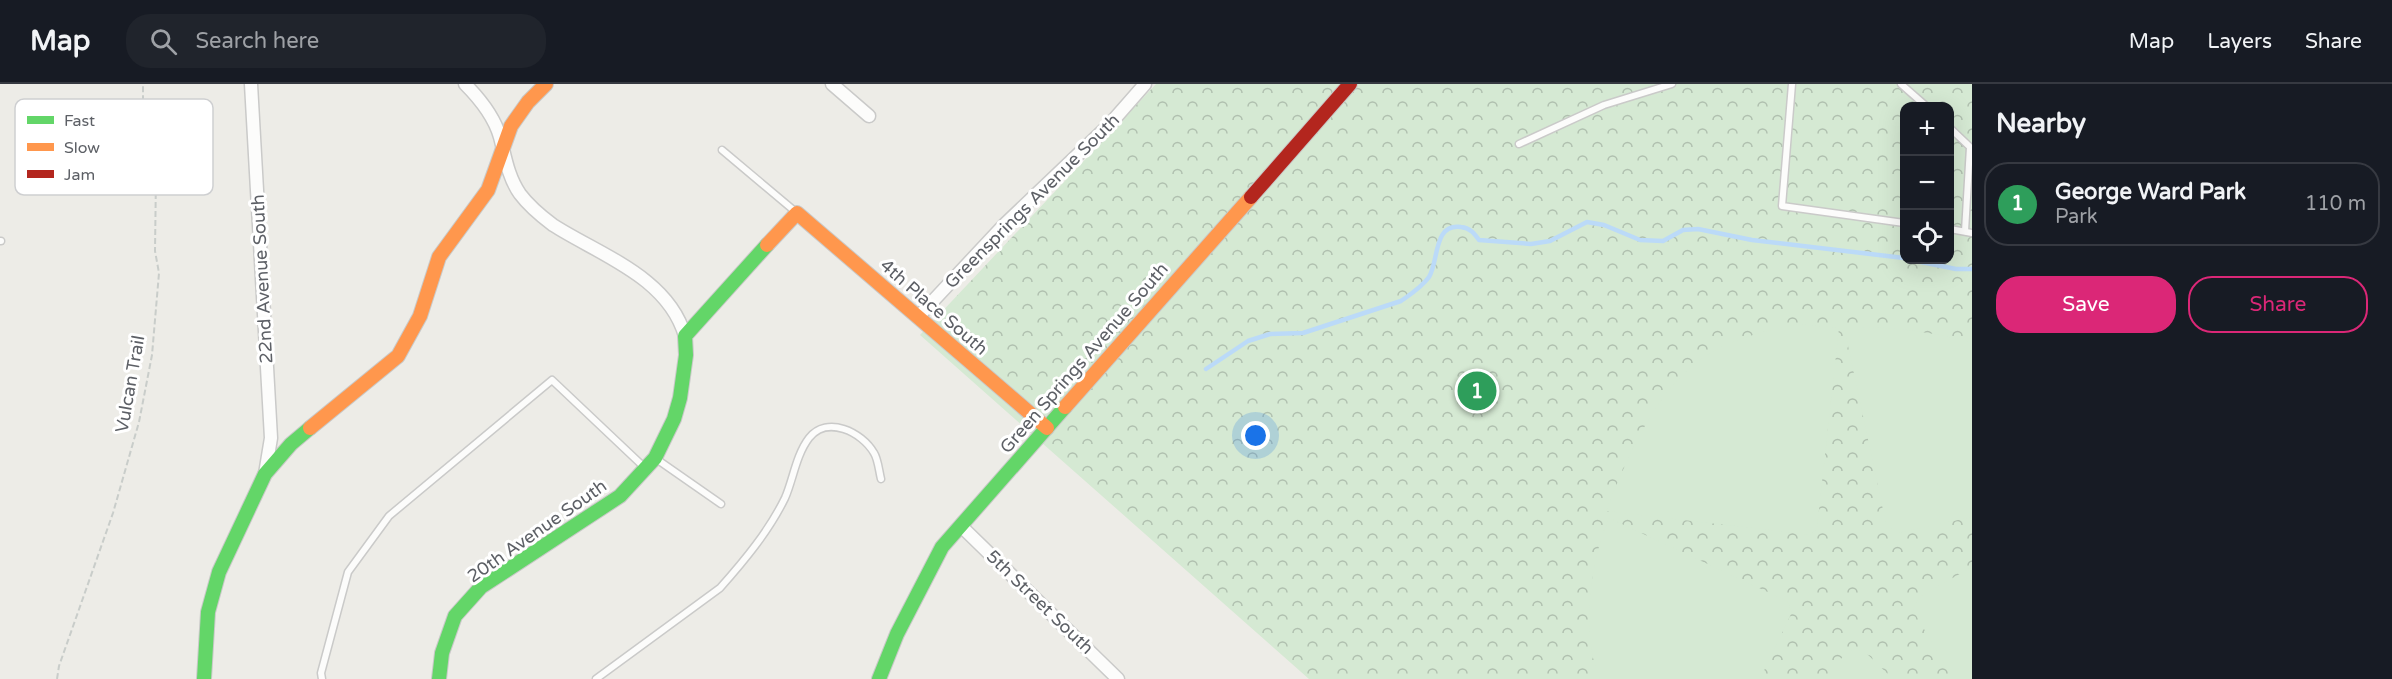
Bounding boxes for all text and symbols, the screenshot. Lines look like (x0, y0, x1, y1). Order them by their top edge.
search box (126, 14, 546, 68)
text: Map (30, 24, 90, 58)
icon: search (147, 25, 180, 58)
text: Search here (195, 28, 319, 54)
text: Map (2129, 29, 2174, 54)
text: Layers (2207, 29, 2272, 54)
text: Share (2305, 29, 2362, 54)
legend (15, 99, 213, 195)
map controls (1900, 102, 1954, 264)
button: + (1900, 102, 1954, 156)
text: Nearby (1996, 108, 2086, 139)
street label: Greensprings Avenue South (940, 109, 1124, 293)
text: Fast (64, 111, 95, 131)
text: Slow (64, 138, 100, 158)
button: − (1900, 156, 1954, 210)
text: Jam (64, 165, 95, 185)
text: George Ward Park (2055, 179, 2246, 205)
text: 1 (2011, 192, 2024, 216)
text: 110 m (2305, 192, 2366, 216)
street label: 22nd Avenue South (247, 194, 277, 364)
text: Park (2055, 205, 2098, 229)
button: locate (1900, 210, 1954, 264)
street label: 4th Place South (876, 254, 992, 360)
street label: Green Springs Avenue South (995, 258, 1173, 458)
button: Save (1996, 276, 2176, 333)
button: Share (2188, 276, 2368, 333)
street label: Vulcan Trail (111, 334, 149, 434)
pin: 1 (1458, 368, 1496, 414)
your location (1241, 421, 1270, 450)
street label: 20th Avenue South (463, 475, 611, 587)
street label: 5th Street South (982, 545, 1098, 659)

